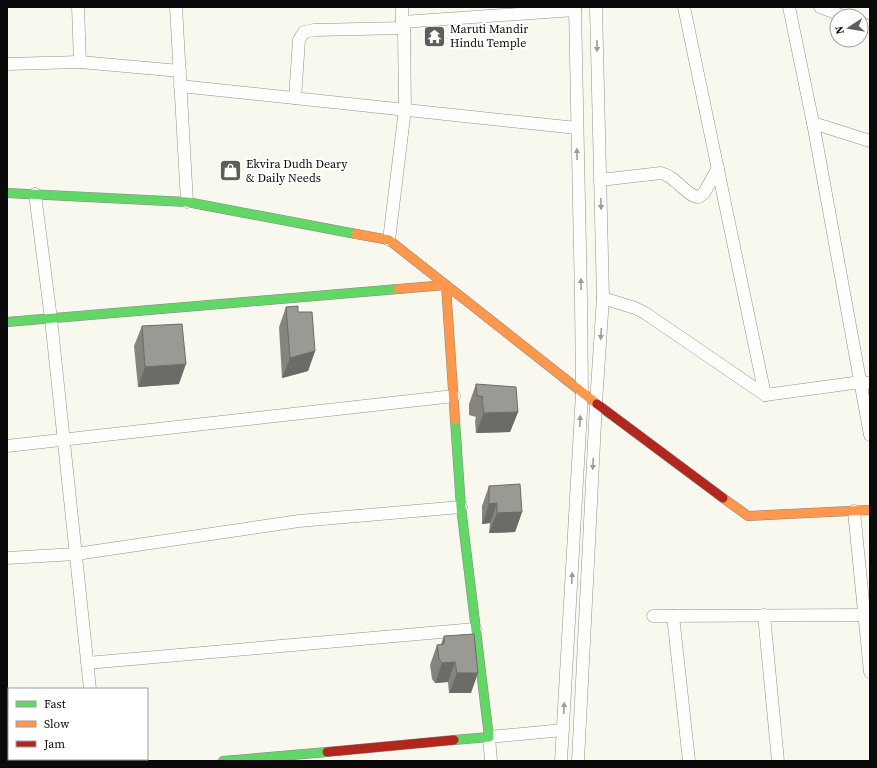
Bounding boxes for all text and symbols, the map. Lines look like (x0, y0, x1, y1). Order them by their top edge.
north arrow (829, 8, 869, 48)
place label: Maruti Mandir Hindu Temple (450, 21, 528, 51)
temple icon: Maruti Mandir Hindu Temple (421, 23, 447, 49)
text: N (832, 24, 848, 35)
one-way arrow (594, 40, 600, 53)
one-way arrow (574, 148, 581, 160)
place label: Ekvira Dudh Deary & Daily Needs (246, 156, 348, 186)
shop icon: Ekvira Dudh Deary & Daily Needs (218, 158, 244, 184)
one-way arrow (598, 198, 604, 211)
one-way arrow (578, 277, 584, 290)
one-way arrow (597, 328, 604, 340)
one-way arrow (577, 415, 584, 427)
one-way arrow (590, 458, 596, 471)
one-way arrow (568, 572, 575, 584)
legend (8, 688, 148, 760)
text: Fast (44, 696, 66, 712)
one-way arrow (561, 702, 568, 714)
text: Slow (44, 716, 70, 732)
text: Jam (43, 736, 65, 752)

